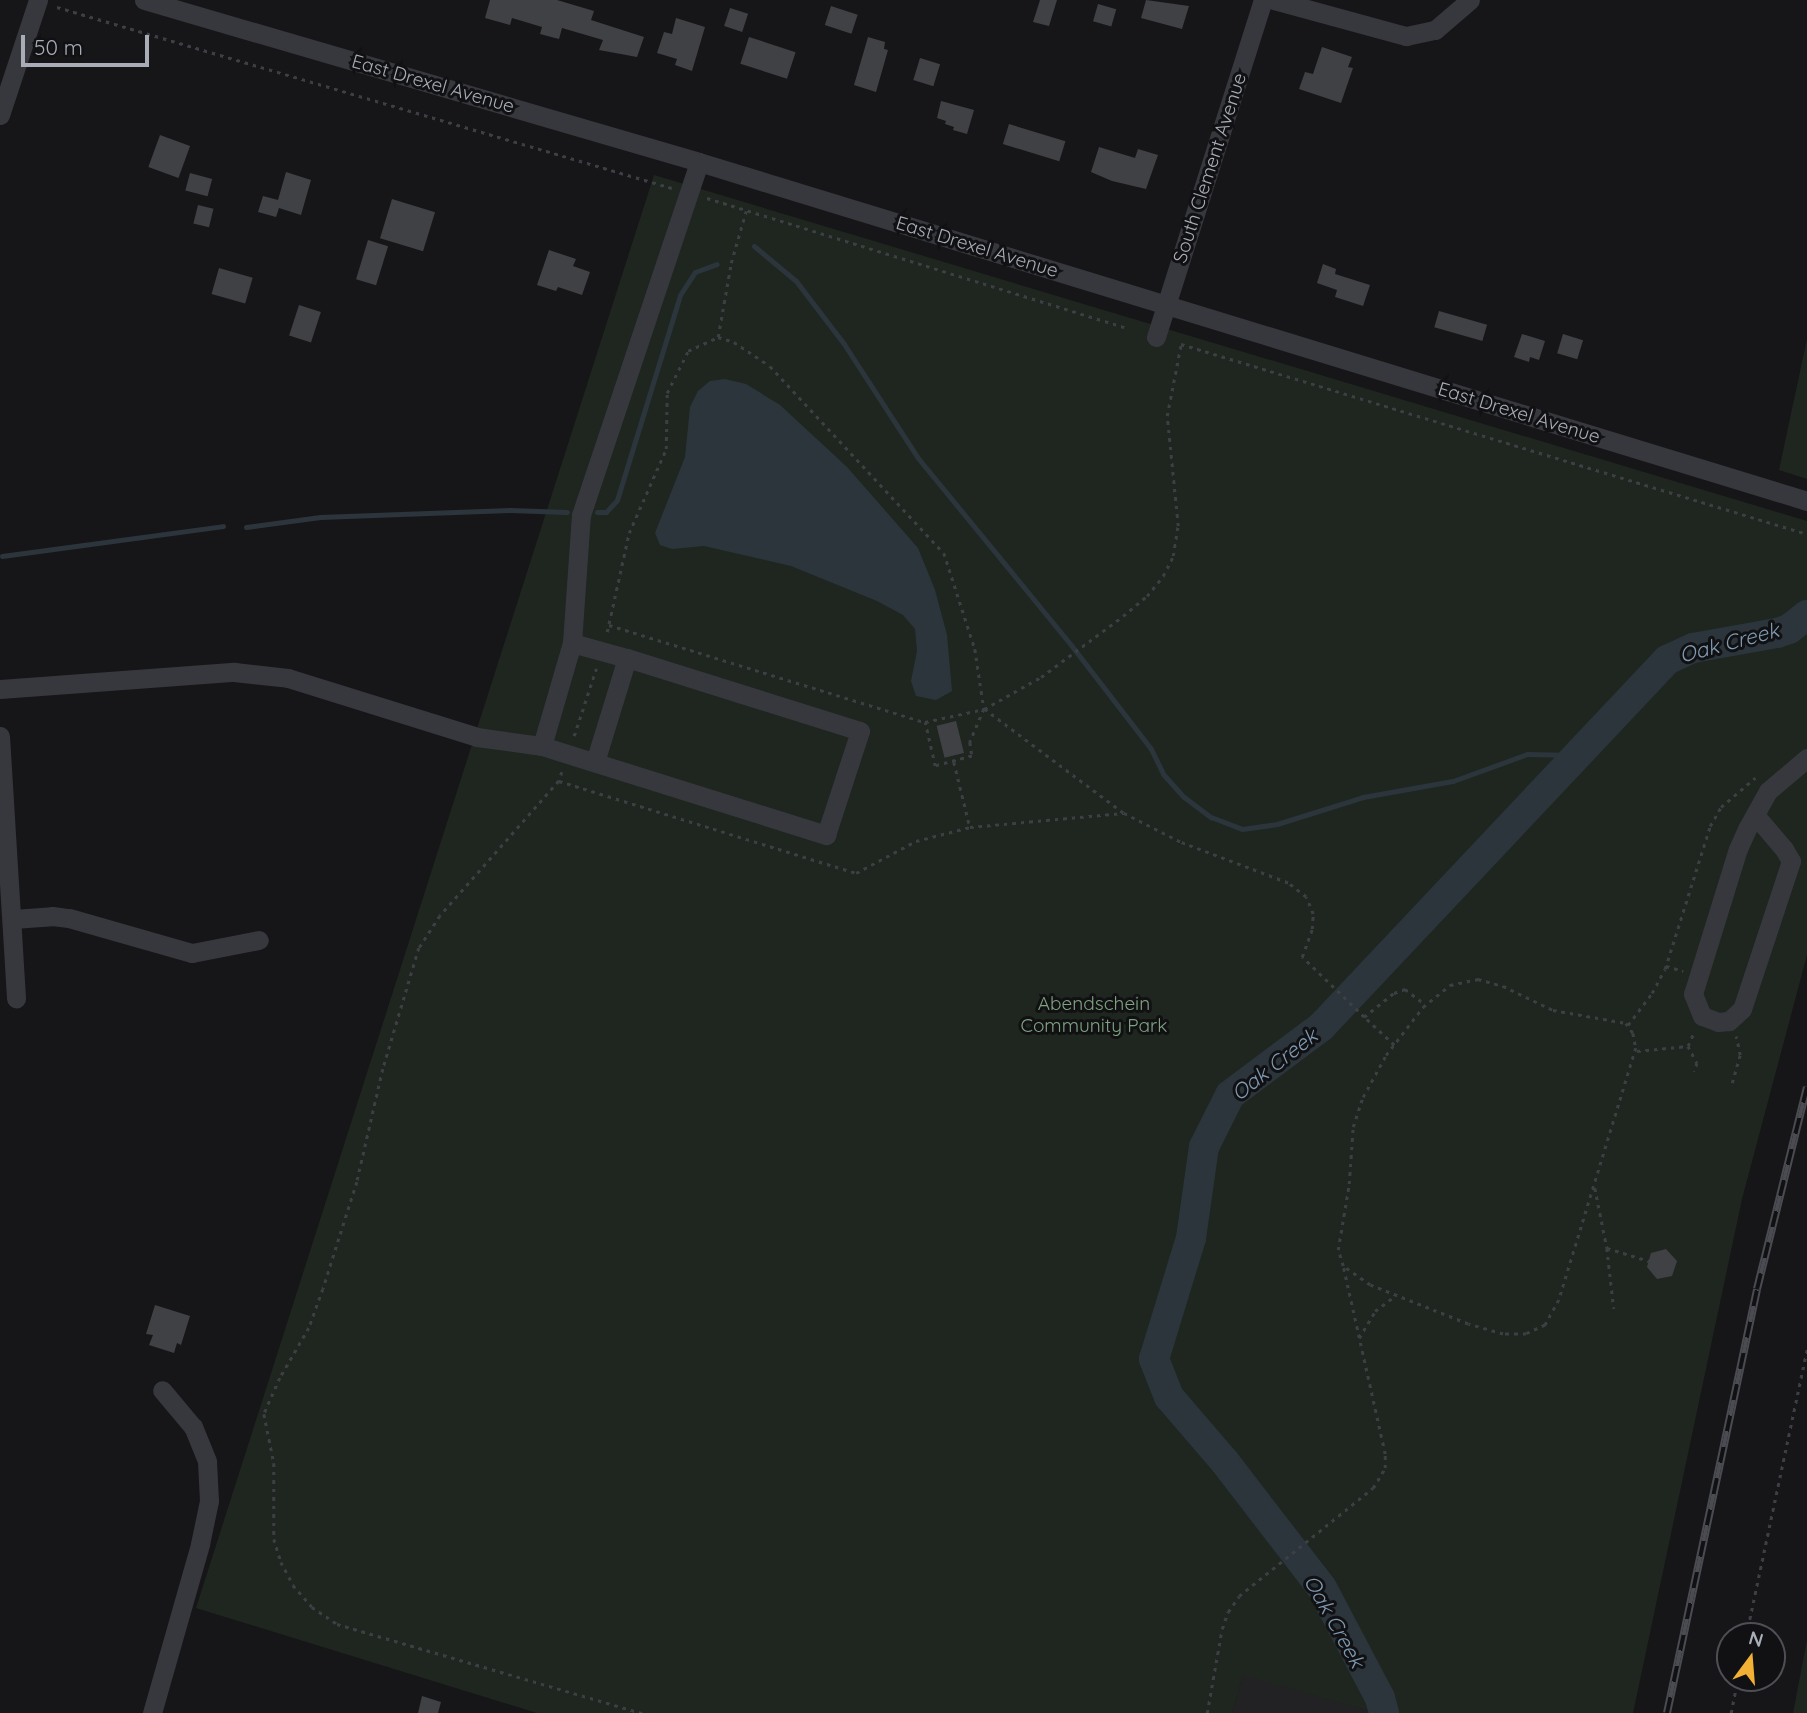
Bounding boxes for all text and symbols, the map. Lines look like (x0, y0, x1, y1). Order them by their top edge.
scale bar (24, 21, 152, 65)
text: 50 m (34, 34, 83, 60)
street label: East Drexel Avenue (349, 50, 517, 118)
street label: South Clement Avenue (1169, 70, 1251, 266)
street label: East Drexel Avenue (893, 212, 1061, 282)
street label: East Drexel Avenue (1435, 378, 1603, 448)
water label: Oak Creek (1676, 617, 1782, 667)
park label: Abendschein Community Park (1020, 993, 1168, 1037)
water label: Oak Creek (1226, 1023, 1322, 1105)
water label: Oak Creek (1299, 1570, 1371, 1672)
north arrow (1716, 1622, 1786, 1692)
text: N (1746, 1625, 1766, 1652)

